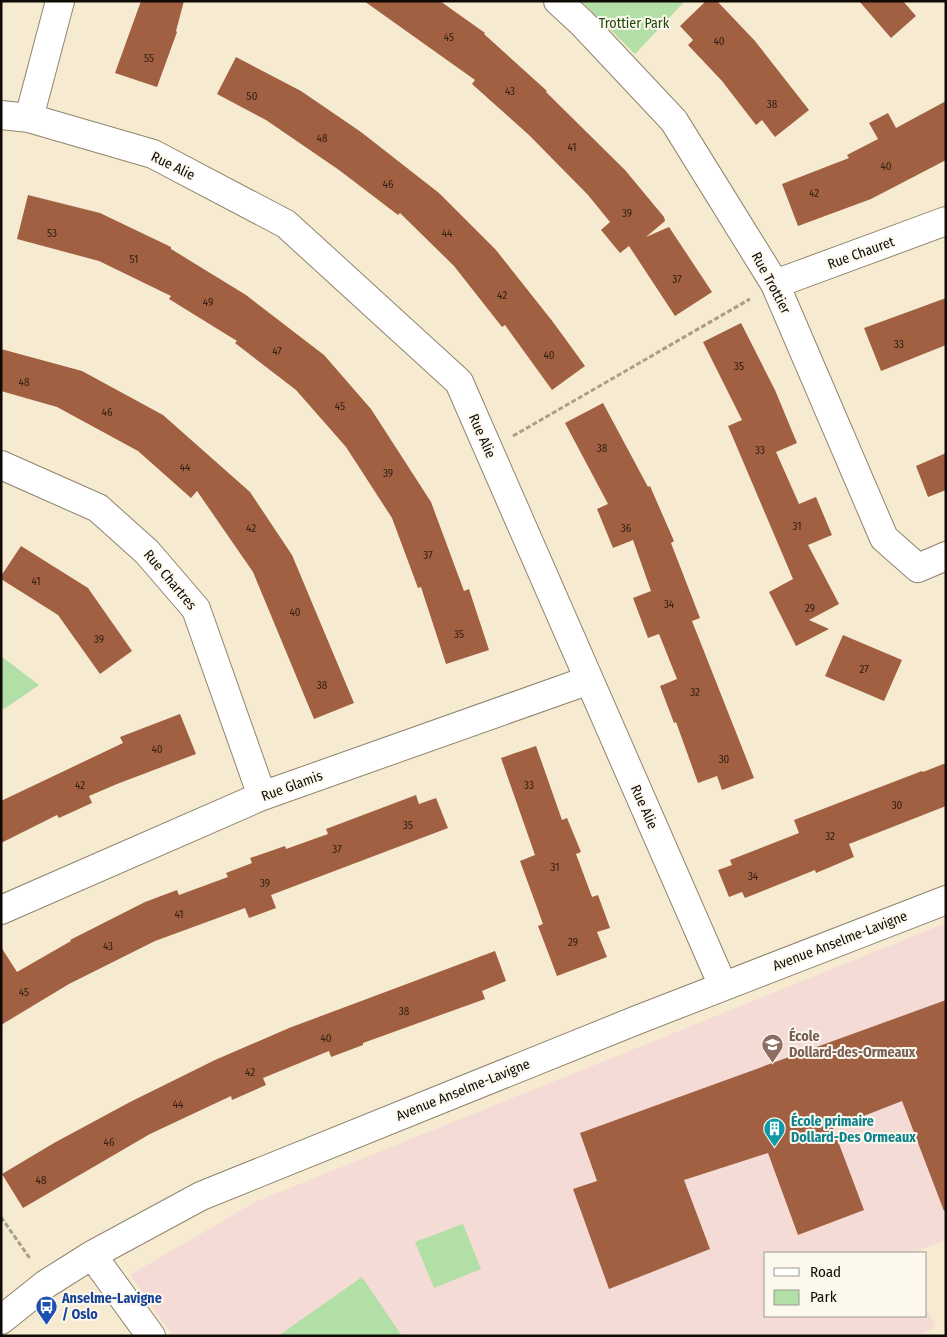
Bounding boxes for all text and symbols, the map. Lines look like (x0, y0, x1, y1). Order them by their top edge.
park label: Trottier Park (599, 15, 670, 32)
house number: 45 (444, 31, 454, 44)
house number: 40 (713, 35, 725, 48)
house number: 55 (144, 52, 154, 65)
house number: 43 (505, 85, 515, 98)
house number: 50 (247, 90, 258, 103)
house number: 38 (767, 98, 778, 111)
house number: 48 (317, 132, 328, 145)
house number: 41 (567, 141, 577, 154)
street label: Rue Alie (148, 148, 198, 184)
house number: 40 (880, 160, 892, 173)
house number: 46 (383, 178, 394, 191)
house number: 42 (809, 187, 819, 200)
house number: 39 (622, 207, 632, 220)
house number: 53 (47, 227, 57, 240)
house number: 44 (442, 227, 453, 240)
street label: Rue Chauret (825, 233, 897, 273)
street label: Rue Trottier (748, 249, 794, 317)
house number: 51 (130, 253, 138, 266)
house number: 37 (672, 273, 682, 286)
house number: 42 (497, 289, 507, 302)
house number: 49 (203, 296, 213, 309)
house number: 33 (894, 338, 904, 351)
house number: 47 (272, 345, 282, 358)
house number: 40 (543, 349, 555, 362)
house number: 35 (734, 360, 744, 373)
house number: 48 (19, 376, 30, 389)
house number: 45 (335, 400, 345, 413)
house number: 46 (102, 406, 113, 419)
street label: Rue Alie (465, 411, 499, 461)
house number: 38 (597, 442, 608, 455)
house number: 33 (755, 444, 765, 457)
house number: 44 (180, 461, 191, 474)
house number: 39 (383, 467, 393, 480)
house number: 31 (793, 520, 802, 533)
house number: 42 (246, 522, 256, 535)
house number: 36 (621, 522, 632, 535)
street label: Rue Chartres (140, 546, 200, 614)
house number: 37 (423, 549, 433, 562)
house number: 41 (31, 575, 41, 588)
house number: 34 (664, 598, 675, 611)
house number: 29 (805, 602, 815, 615)
house number: 40 (289, 606, 301, 619)
house number: 35 (454, 628, 464, 641)
house number: 39 (94, 633, 104, 646)
house number: 27 (859, 663, 869, 676)
house number: 38 (317, 679, 328, 692)
house number: 32 (690, 686, 700, 699)
house number: 40 (151, 743, 163, 756)
house number: 30 (719, 753, 730, 766)
street label: Rue Glamis (259, 767, 325, 805)
house number: 42 (75, 779, 85, 792)
house number: 33 (524, 779, 534, 792)
street label: Rue Alie (627, 782, 661, 832)
house number: 30 (892, 799, 903, 812)
house number: 35 (403, 819, 413, 832)
house number: 32 (825, 830, 835, 843)
house number: 37 (332, 843, 342, 856)
house number: 31 (551, 861, 560, 874)
house number: 34 (748, 870, 759, 883)
house number: 39 (260, 877, 270, 890)
street label: Avenue Anselme-Lavigne (770, 907, 910, 975)
house number: 41 (174, 908, 184, 921)
house number: 29 (568, 936, 578, 949)
house number: 43 (103, 940, 113, 953)
house number: 45 (19, 986, 29, 999)
house number: 38 (399, 1005, 410, 1018)
place label: École Dollard-des-Ormeaux (789, 1027, 916, 1061)
house number: 40 (320, 1032, 332, 1045)
school or university icon: École Dollard-des-Ormeaux (761, 1032, 785, 1063)
street label: Avenue Anselme-Lavigne (394, 1055, 533, 1125)
house number: 42 (245, 1066, 255, 1079)
house number: 44 (173, 1098, 184, 1111)
place label: École primaire Dollard-Des Ormeaux (791, 1112, 916, 1146)
building icon: École primaire Dollard-Des Ormeaux (763, 1117, 787, 1148)
house number: 46 (104, 1136, 115, 1149)
house number: 48 (36, 1174, 47, 1187)
legend (764, 1252, 927, 1317)
text: Road (810, 1263, 841, 1281)
text: Park (810, 1288, 837, 1306)
place label: Anselme-Lavigne / Oslo (61, 1290, 162, 1323)
bus stop icon: Anselme-Lavigne / Oslo (34, 1294, 58, 1325)

